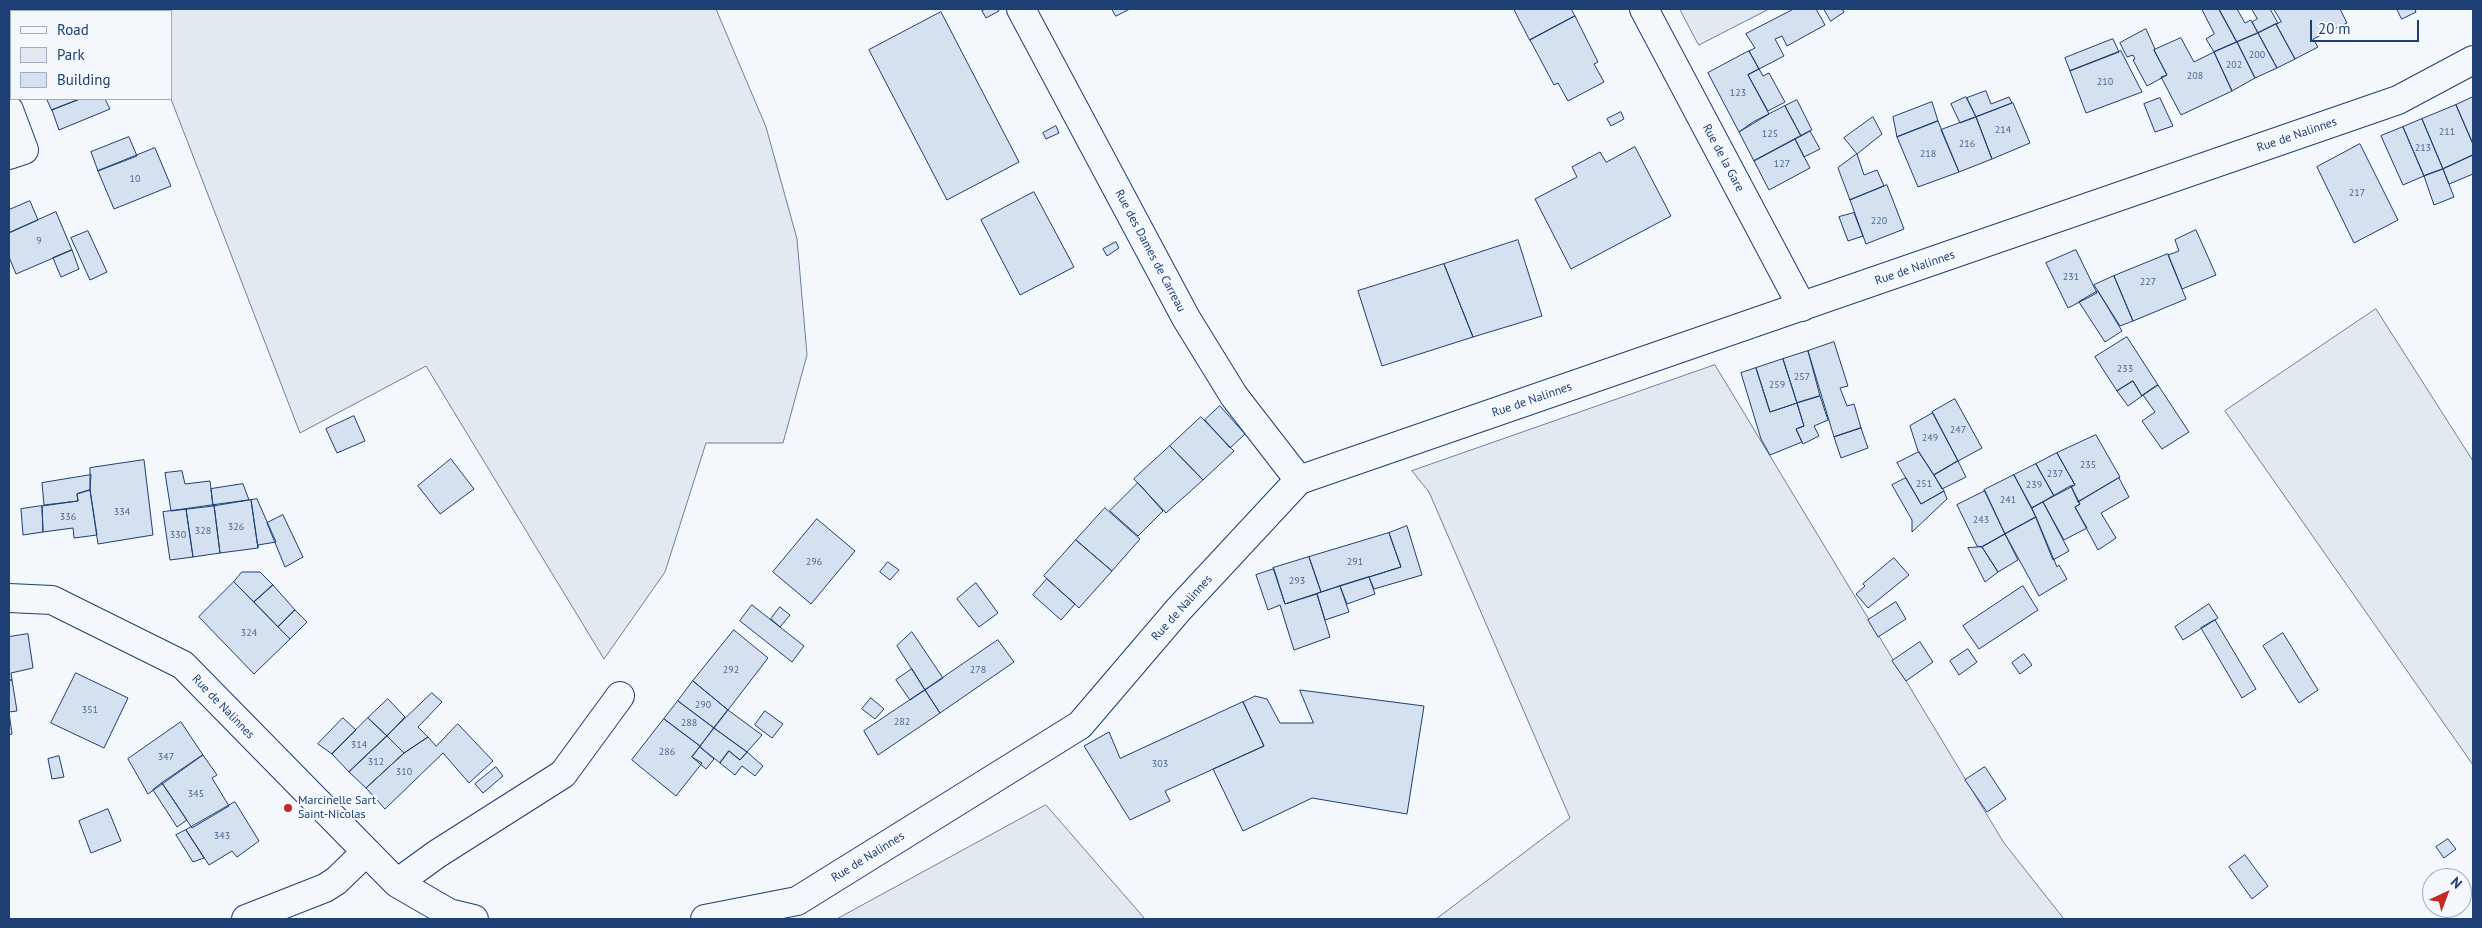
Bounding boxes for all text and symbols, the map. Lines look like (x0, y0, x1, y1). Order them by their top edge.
legend (10, 10, 172, 100)
scale bar (2312, 10, 2421, 42)
text: 20 m (2318, 19, 2351, 38)
text: Road (57, 20, 89, 39)
text: Park (57, 45, 85, 64)
house number: 200 (2249, 49, 2265, 61)
house number: 202 (2226, 59, 2242, 71)
text: Building (57, 70, 111, 89)
house number: 208 (2187, 70, 2203, 82)
house number: 210 (2097, 76, 2113, 88)
house number: 123 (1730, 87, 1746, 99)
street label: Rue de Nalinnes (2255, 115, 2339, 155)
street label: Rue de la Gare (1699, 122, 1747, 194)
house number: 214 (1995, 124, 2011, 136)
house number: 211 (2439, 126, 2455, 138)
house number: 125 (1762, 128, 1778, 140)
house number: 216 (1959, 138, 1975, 150)
house number: 213 (2415, 142, 2431, 154)
house number: 218 (1920, 148, 1936, 160)
house number: 127 (1774, 158, 1790, 170)
house number: 10 (130, 173, 140, 185)
street label: Rue des Dames de Carreau (1112, 187, 1188, 315)
house number: 217 (2349, 187, 2365, 199)
house number: 220 (1871, 215, 1887, 227)
house number: 9 (36, 235, 42, 247)
street label: Rue de Nalinnes (1873, 248, 1957, 288)
house number: 231 (2063, 271, 2079, 283)
house number: 227 (2140, 276, 2156, 288)
house number: 233 (2117, 363, 2133, 375)
house number: 257 (1794, 371, 1810, 383)
house number: 259 (1769, 379, 1785, 391)
street label: Rue de Nalinnes (1490, 380, 1574, 420)
house number: 247 (1950, 424, 1966, 436)
house number: 249 (1922, 432, 1938, 444)
house number: 235 (2080, 459, 2096, 471)
house number: 237 (2047, 468, 2063, 480)
house number: 251 (1916, 478, 1932, 490)
house number: 239 (2026, 479, 2042, 491)
house number: 241 (2000, 494, 2016, 506)
house number: 334 (114, 506, 130, 518)
house number: 336 (60, 511, 76, 523)
house number: 243 (1973, 514, 1989, 526)
house number: 326 (228, 521, 244, 533)
house number: 328 (195, 525, 211, 537)
house number: 330 (170, 529, 186, 541)
house number: 296 (806, 556, 822, 568)
house number: 291 (1347, 556, 1363, 568)
street label: Rue de Nalinnes (1149, 572, 1215, 644)
house number: 293 (1289, 575, 1305, 587)
house number: 324 (241, 627, 257, 639)
house number: 292 (723, 664, 739, 676)
house number: 278 (970, 664, 986, 676)
street label: Rue de Nalinnes (189, 672, 257, 742)
house number: 290 (695, 699, 711, 711)
house number: 351 (82, 704, 98, 716)
house number: 282 (894, 716, 910, 728)
house number: 288 (681, 717, 697, 729)
house number: 314 (351, 739, 367, 751)
house number: 286 (659, 746, 675, 758)
house number: 347 (158, 751, 174, 763)
house number: 312 (368, 756, 384, 768)
house number: 303 (1152, 758, 1168, 770)
house number: 310 (396, 766, 412, 778)
house number: 345 (188, 788, 204, 800)
place label: Marcinelle Sart Saint-Nicolas (298, 794, 376, 822)
marker: Marcinelle Sart Saint-Nicolas (282, 802, 294, 814)
street label: Rue de Nalinnes (829, 829, 907, 885)
house number: 343 (214, 830, 230, 842)
north arrow (2422, 868, 2472, 918)
text: N (2447, 873, 2466, 892)

